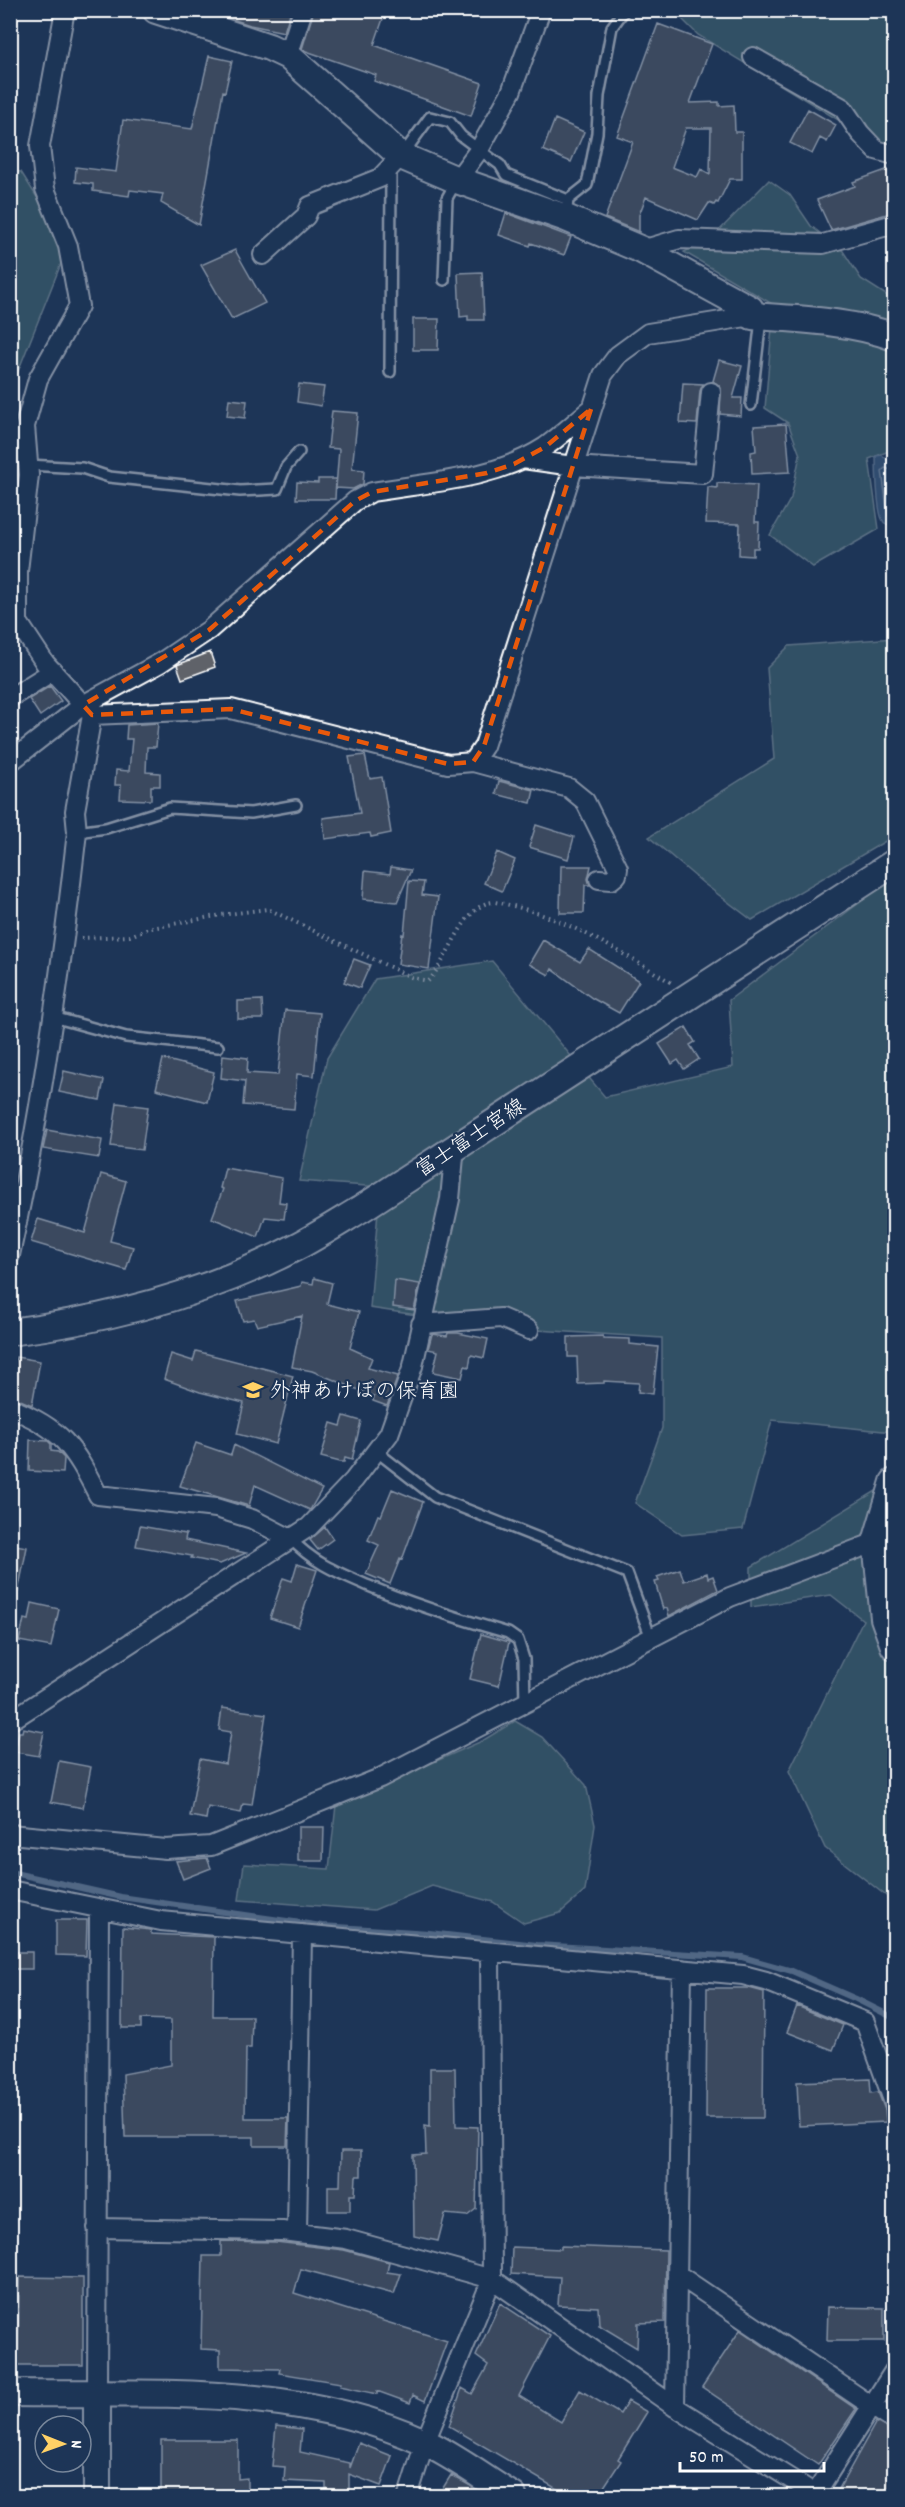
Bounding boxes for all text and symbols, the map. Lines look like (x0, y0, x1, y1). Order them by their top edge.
street label: 富士富士宮線 (411, 1093, 533, 1186)
school or university icon: 外神あけぼの保育園 (241, 1378, 265, 1402)
place label: 外神あけぼの保育園 (270, 1378, 459, 1408)
north arrow (33, 2414, 93, 2474)
scale bar (680, 2435, 824, 2473)
text: N (64, 2440, 87, 2448)
text: 50 m (689, 2446, 724, 2471)

